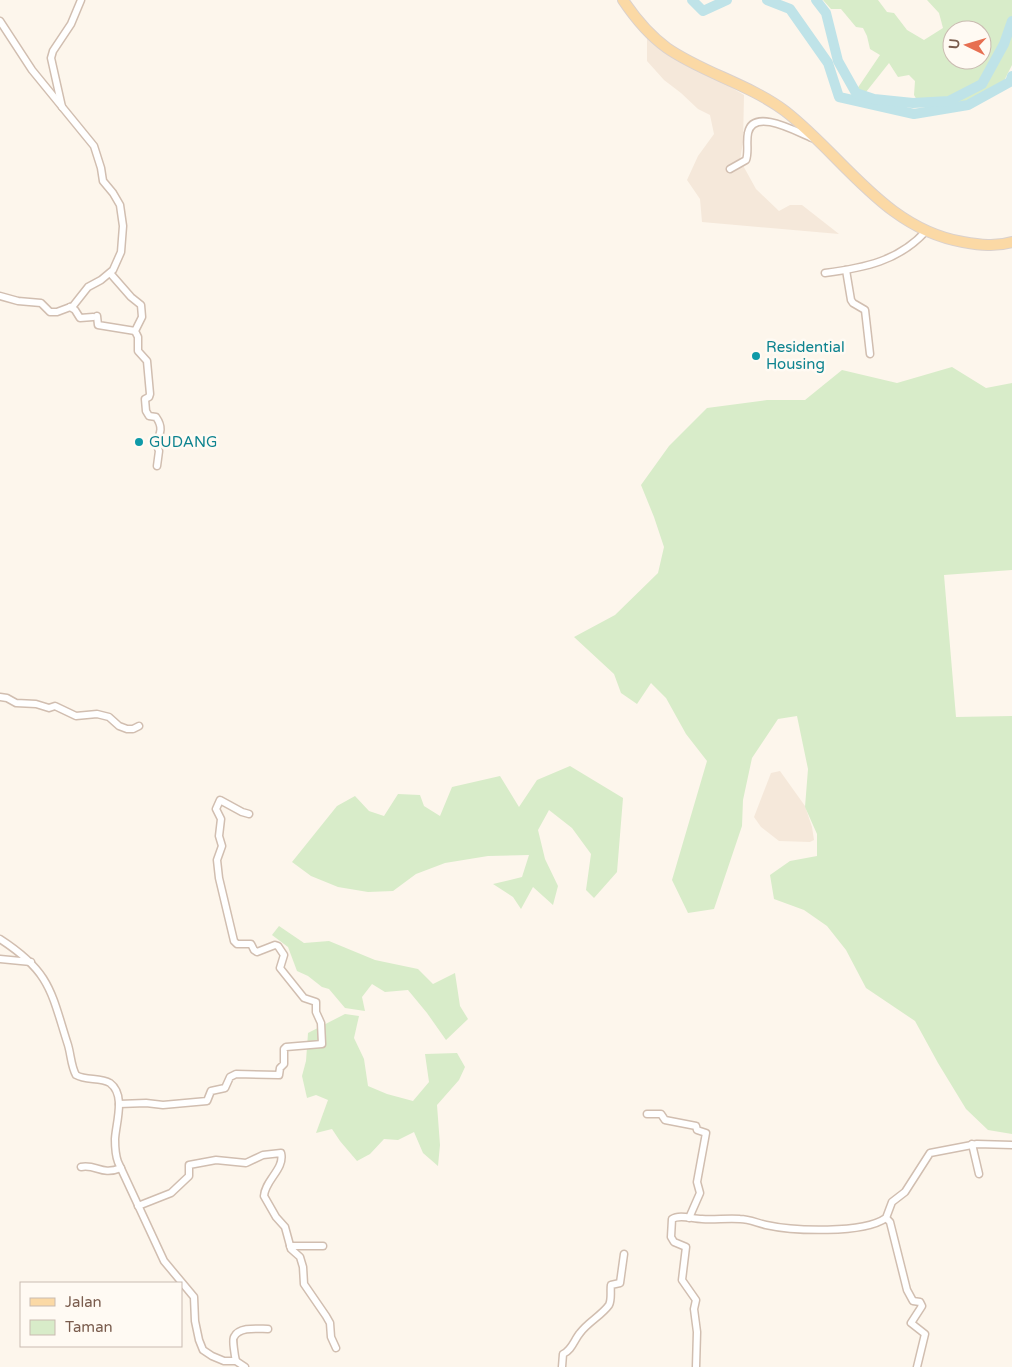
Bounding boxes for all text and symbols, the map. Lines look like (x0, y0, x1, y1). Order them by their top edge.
north arrow (942, 20, 992, 70)
text: U (946, 38, 963, 50)
place label: Residential Housing (766, 338, 845, 373)
marker: Residential Housing (750, 350, 762, 362)
place label: GUDANG (149, 433, 217, 451)
marker: GUDANG (133, 436, 145, 448)
legend (20, 1282, 182, 1347)
text: Jalan (65, 1293, 102, 1311)
text: Taman (65, 1318, 113, 1336)

